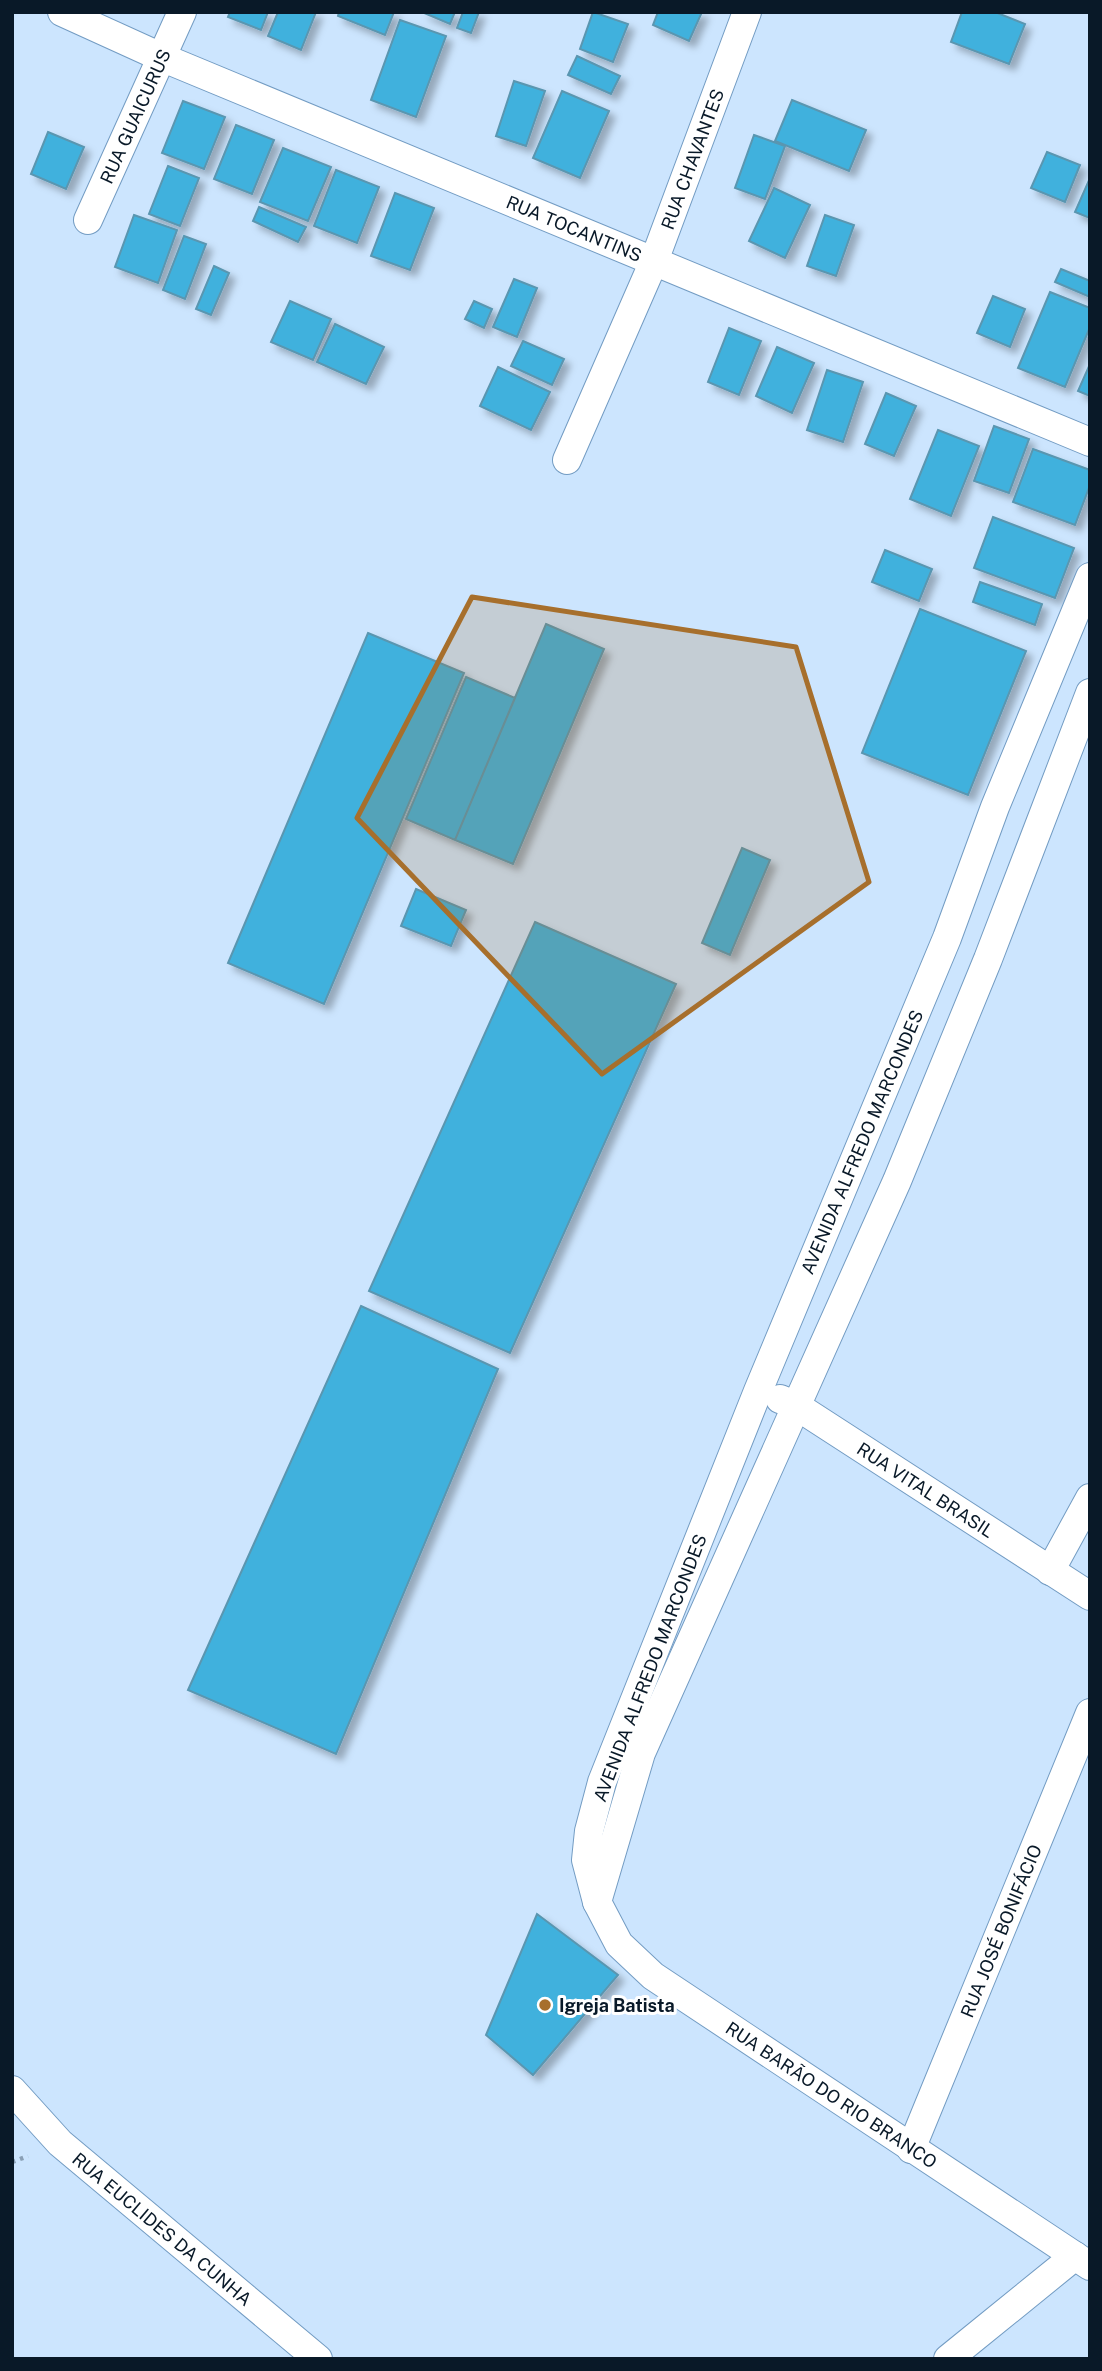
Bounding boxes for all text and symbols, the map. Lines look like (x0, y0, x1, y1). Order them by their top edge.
street label: RUA GUAICURUS (95, 45, 175, 187)
street label: RUA CHAVANTES (656, 86, 728, 232)
street label: RUA TOCANTINS (503, 191, 645, 266)
street label: AVENIDA ALFREDO MARCONDES (797, 1007, 927, 1277)
street label: RUA VITAL BRASIL (853, 1438, 998, 1542)
street label: AVENIDA ALFREDO MARCONDES (589, 1531, 711, 1805)
street label: RUA JOSÉ BONIFÁCIO (956, 1841, 1045, 2020)
place label: Igreja Batista (559, 1995, 675, 2016)
marker: Igreja Batista (537, 1997, 553, 2013)
street label: RUA BARÃO DO RIO BRANCO (722, 2017, 941, 2172)
street label: RUA EUCLIDES DA CUNHA (69, 2148, 256, 2310)

